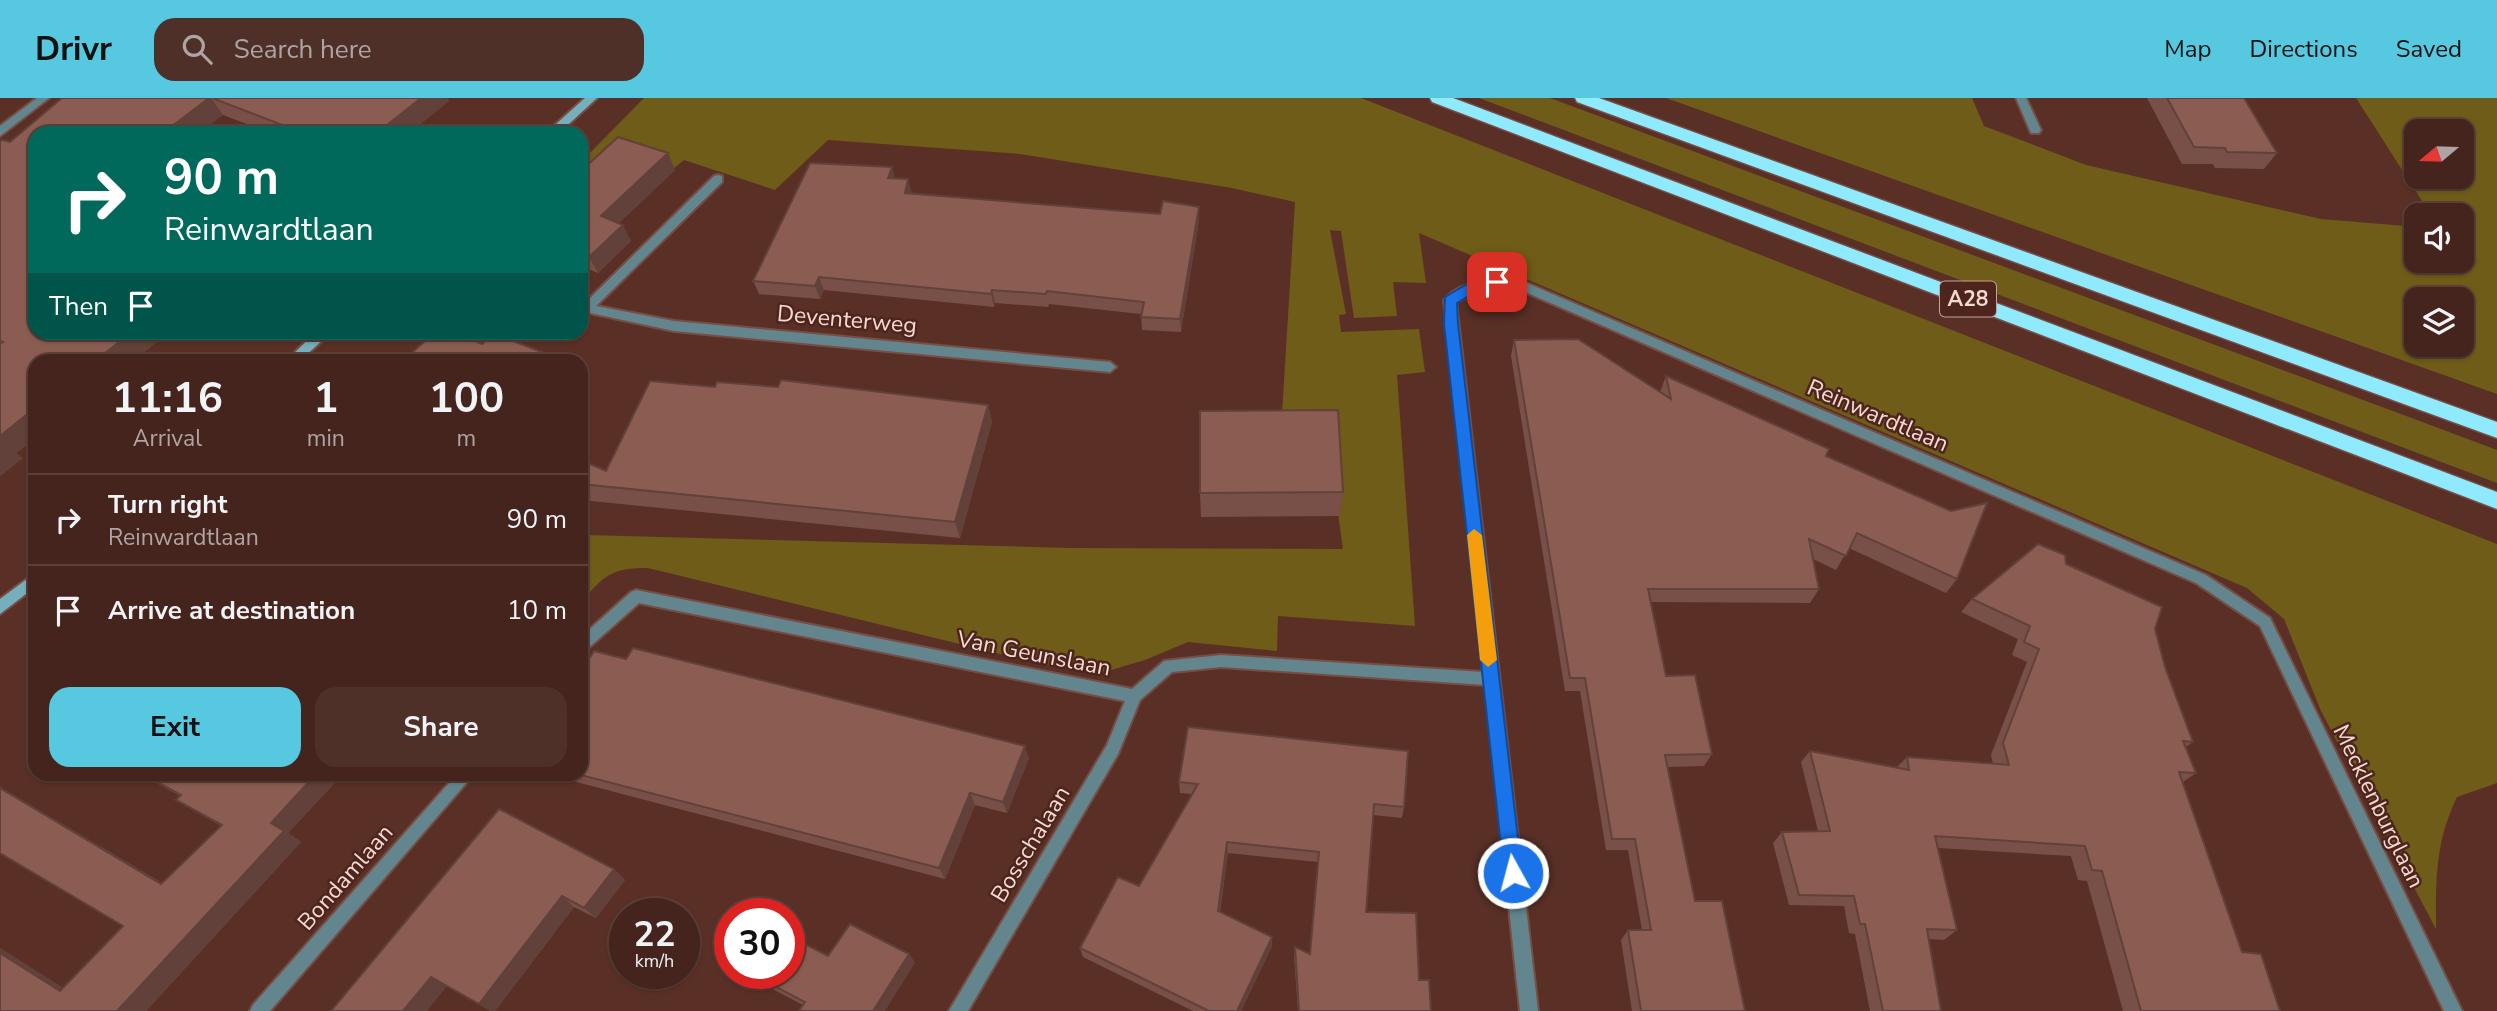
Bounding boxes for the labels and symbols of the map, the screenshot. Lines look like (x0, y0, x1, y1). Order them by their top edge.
north arrow (2404, 119, 2474, 189)
pin (1467, 252, 1527, 312)
road number: A28 (1940, 282, 1996, 316)
street label: Deventerweg (776, 298, 918, 341)
street label: Reinwardtlaan (1802, 372, 1953, 459)
street label: Van Geunslaan (953, 623, 1113, 684)
street label: Mecklenburglaan (2326, 719, 2432, 893)
street label: Bosschalaan (984, 780, 1077, 908)
street label: Bondamlaan (291, 818, 400, 937)
position arrow (1476, 836, 1550, 910)
speed limit sign: 30 (714, 898, 805, 989)

